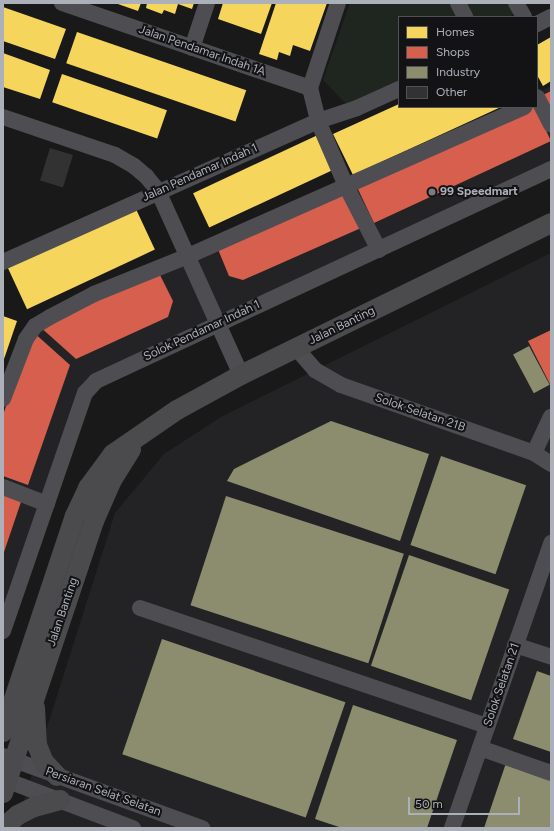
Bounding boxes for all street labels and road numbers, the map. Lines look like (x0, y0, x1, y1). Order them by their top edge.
street label: Jalan Pendamar Indah 1A (137, 23, 267, 79)
street label: Jalan Pendamar Indah 1 (140, 141, 260, 205)
street label: Solok Pendamar Indah 1 (141, 298, 263, 364)
street label: Jalan Banting (307, 304, 377, 348)
street label: Solok Selatan 21B (373, 391, 467, 435)
street label: Jalan Banting (44, 576, 82, 648)
street label: Solok Selatan 21 (481, 641, 523, 729)
street label: Persiaran Selat Selatan (43, 764, 163, 820)

